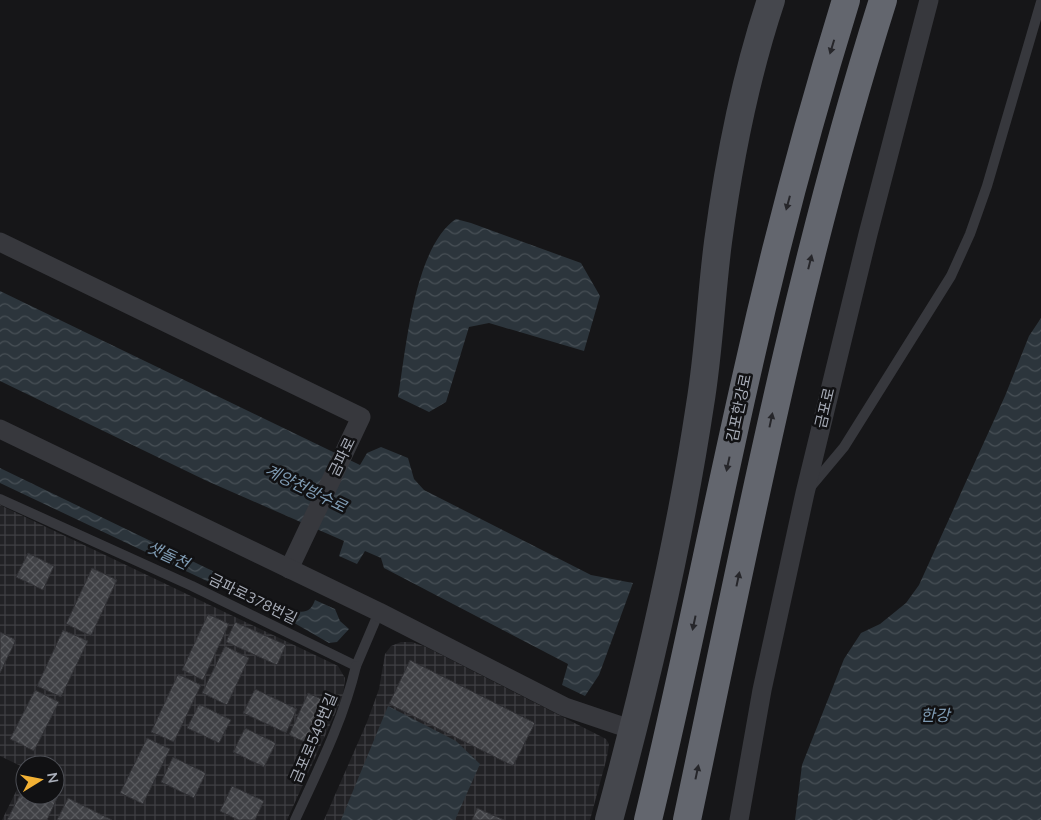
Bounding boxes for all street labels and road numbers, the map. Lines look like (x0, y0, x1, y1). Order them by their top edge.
street label: 김포한강로 (722, 372, 756, 444)
street label: 금포로 (811, 386, 839, 430)
street label: 금파로 (324, 434, 360, 480)
street label: 금파로378번길 (205, 569, 301, 629)
street label: 금포로549번길 (286, 690, 342, 786)

